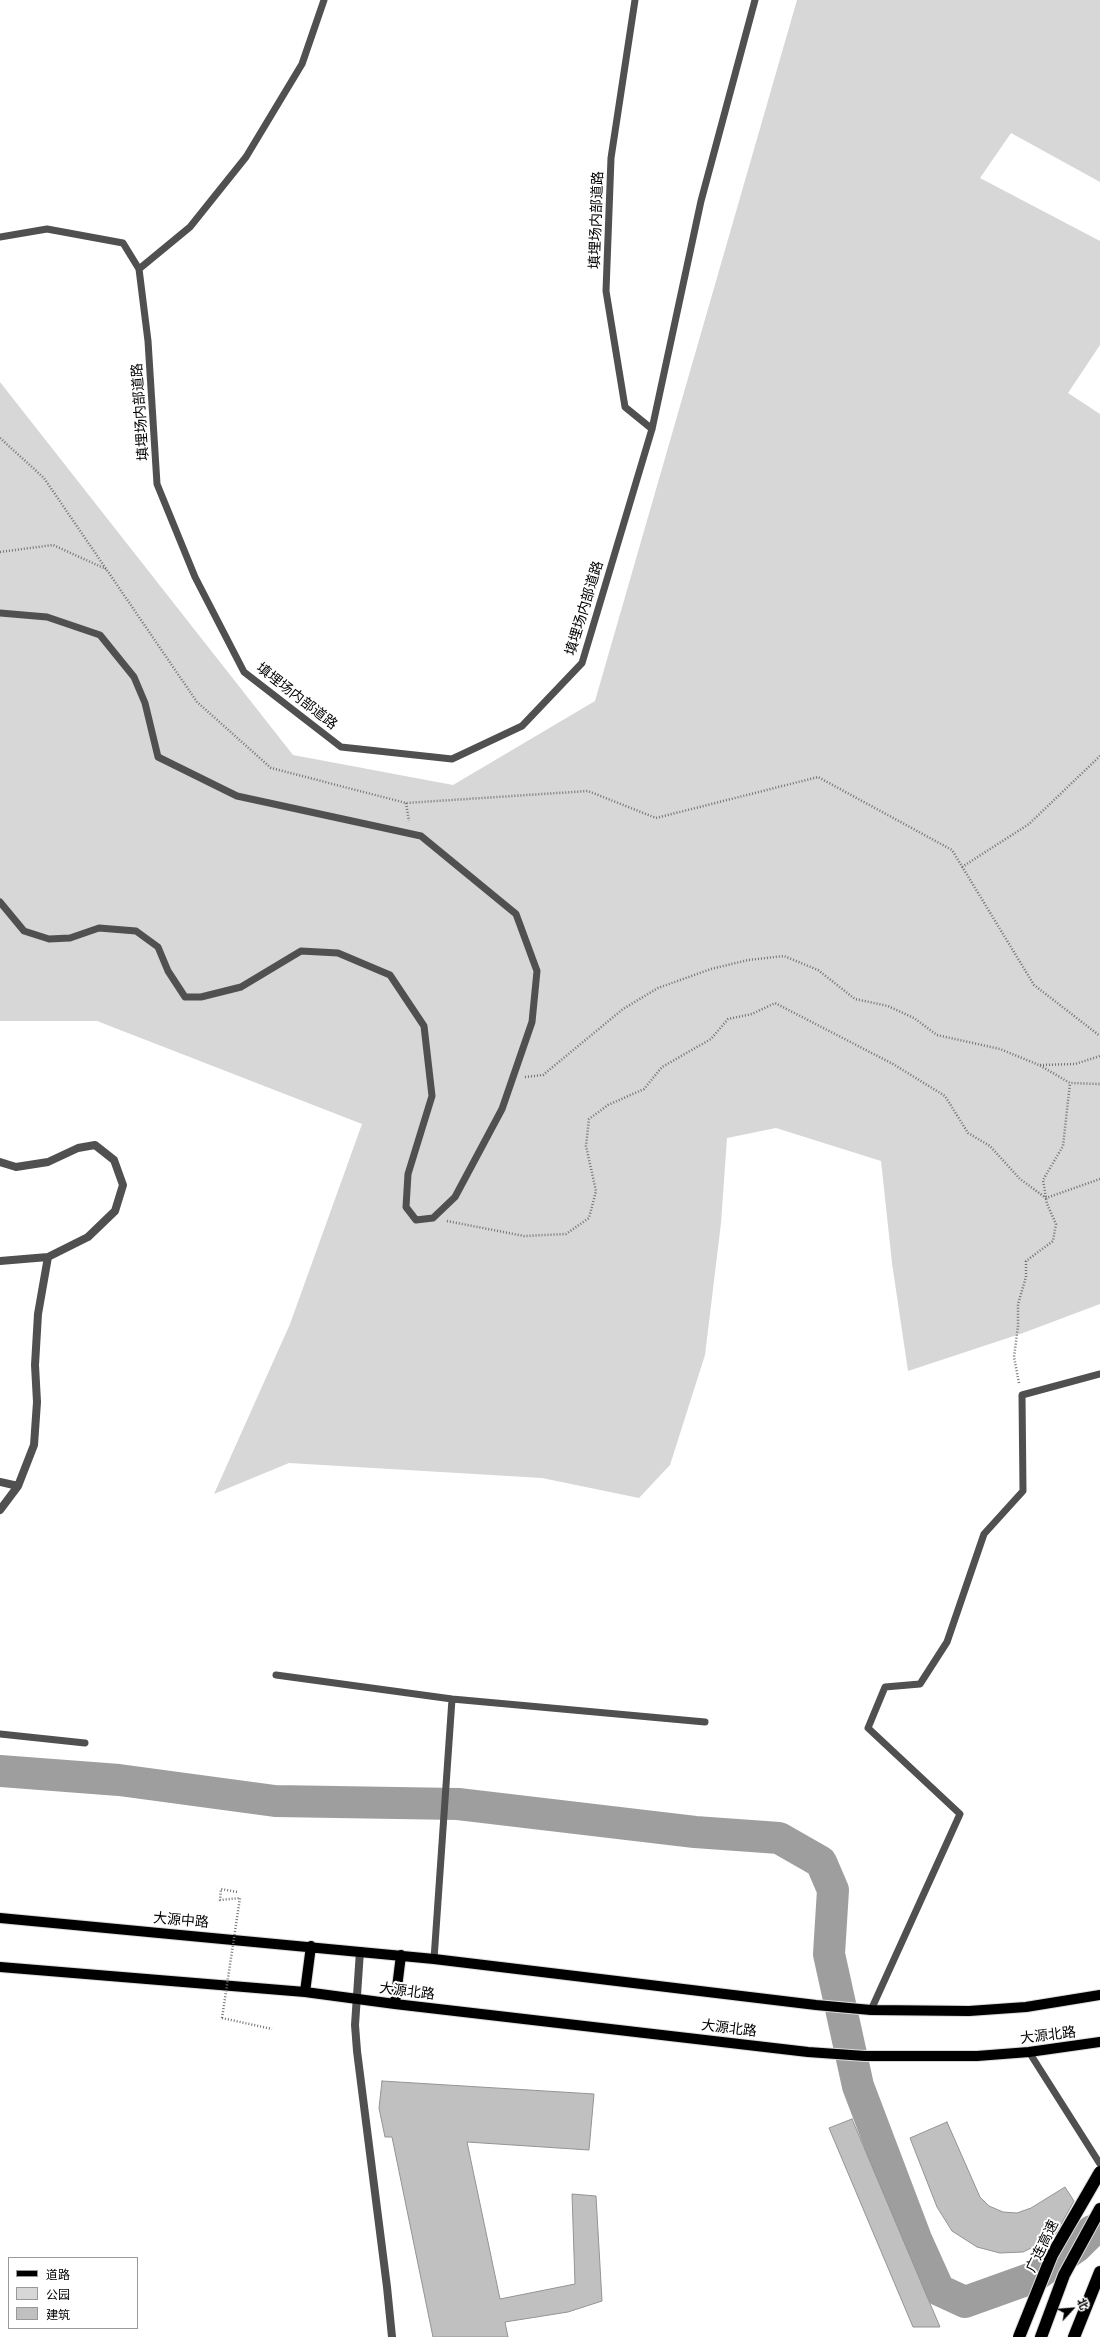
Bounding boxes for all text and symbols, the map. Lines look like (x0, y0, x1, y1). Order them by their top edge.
street label: 填埋场内部道路 (586, 171, 606, 269)
street label: 填埋场内部道路 (128, 363, 152, 461)
street label: 填埋场内部道路 (562, 559, 606, 657)
street label: 填埋场内部道路 (253, 659, 341, 733)
street label: 大源中路 (152, 1909, 210, 1931)
street label: 大源北路 (378, 1979, 436, 2003)
street label: 大源北路 (700, 2016, 758, 2040)
street label: 大源北路 (1019, 2023, 1077, 2047)
street label: 广连高速 (1022, 2217, 1062, 2275)
legend (8, 2257, 138, 2329)
text: 道路 (46, 2267, 70, 2281)
text: 公园 (46, 2287, 70, 2301)
north arrow (1052, 2289, 1092, 2329)
text: 北 (1075, 2296, 1091, 2311)
text: 建筑 (46, 2307, 70, 2321)

